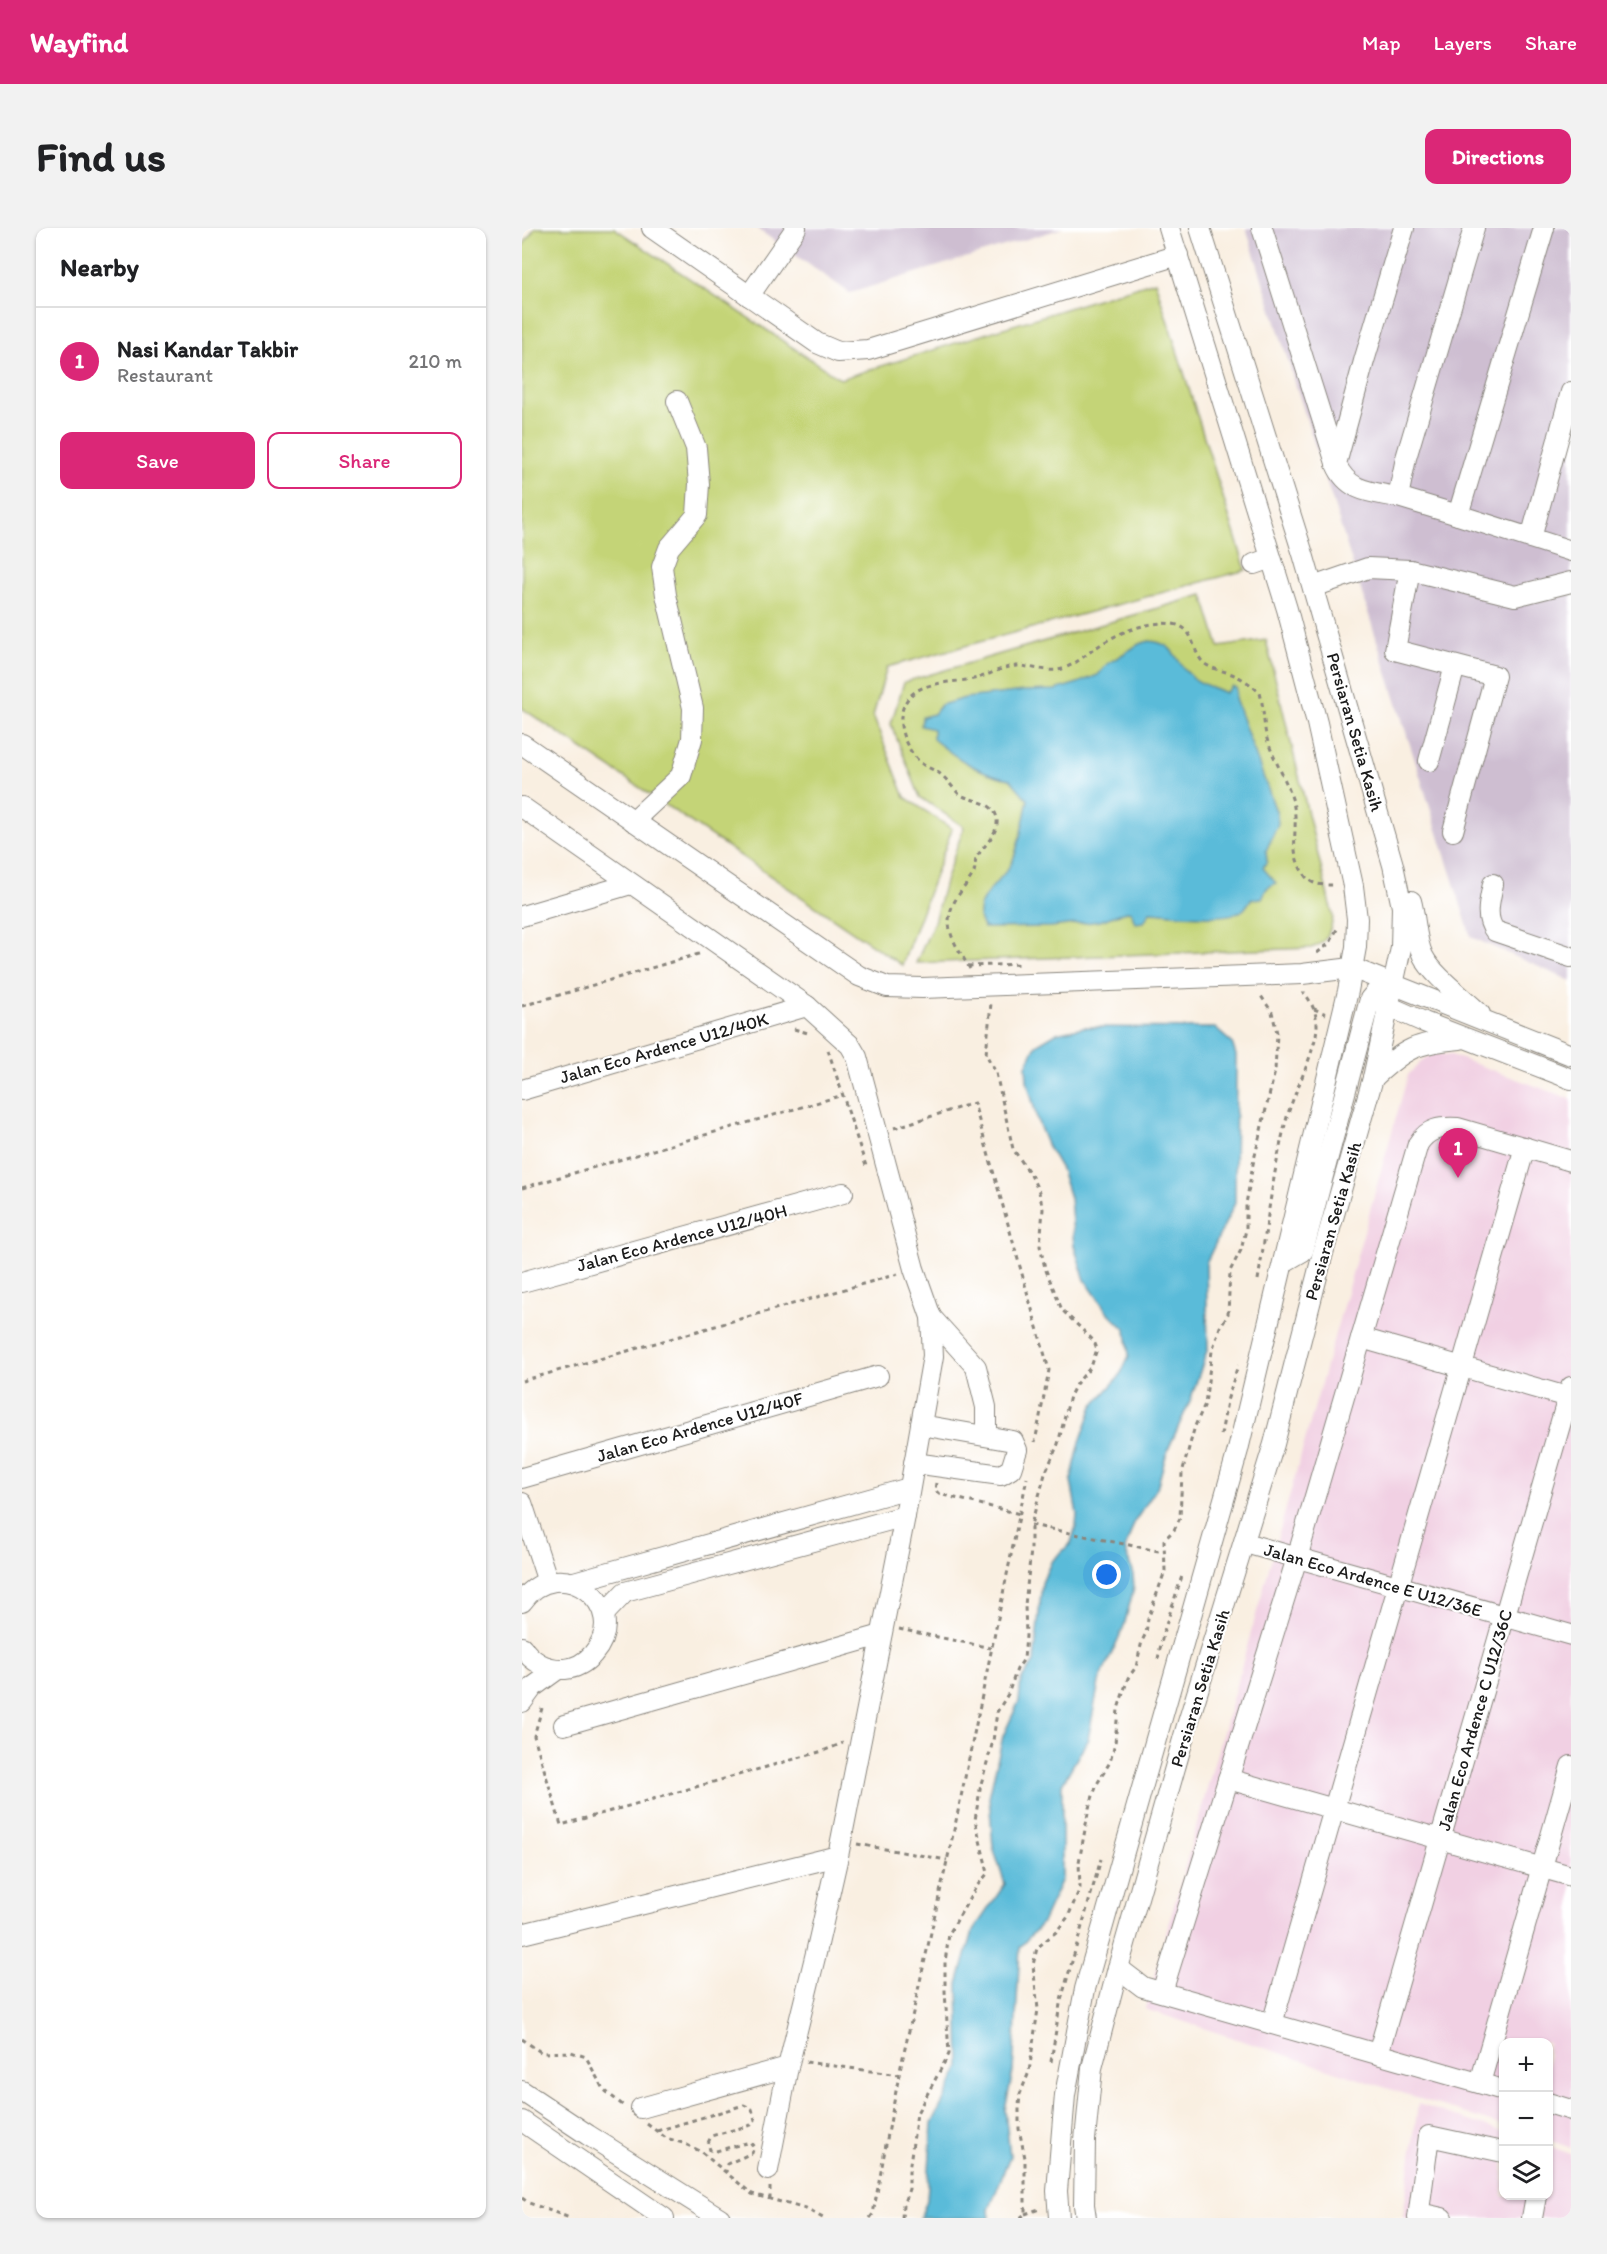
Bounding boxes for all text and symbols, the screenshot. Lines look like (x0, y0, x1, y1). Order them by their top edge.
text: Wayfind (30, 25, 128, 59)
text: Map (1362, 30, 1401, 55)
text: Layers (1434, 30, 1492, 55)
text: Share (1525, 30, 1577, 55)
button: Directions (1425, 129, 1571, 184)
text: Find us (36, 131, 166, 182)
text: Nearby (60, 251, 139, 283)
text: Nasi Kandar Takbir (117, 336, 298, 363)
text: 1 (75, 349, 84, 373)
text: 210 m (409, 349, 462, 373)
text: Restaurant (117, 363, 213, 387)
button: Save (60, 432, 255, 489)
button: Share (267, 432, 462, 489)
street label: Persiaran Setia Kasih (1322, 650, 1388, 814)
street label: Jalan Eco Ardence U12/40K (557, 1008, 771, 1088)
pin: 1 (1438, 1128, 1478, 1178)
street label: Persiaran Setia Kasih (1300, 1139, 1366, 1303)
street label: Jalan Eco Ardence U12/40H (574, 1199, 790, 1277)
street label: Jalan Eco Ardence U12/40F (594, 1387, 806, 1467)
street label: Jalan Eco Ardence E U12/36E (1262, 1538, 1485, 1622)
your location (1092, 1560, 1121, 1589)
street label: Persiaran Setia Kasih (1165, 1606, 1235, 1770)
street label: Jalan Eco Ardence C U12/36C (1433, 1607, 1517, 1833)
map controls (1499, 2038, 1553, 2200)
button: + (1499, 2038, 1553, 2092)
button: − (1499, 2092, 1553, 2146)
button: layers (1499, 2146, 1553, 2200)

